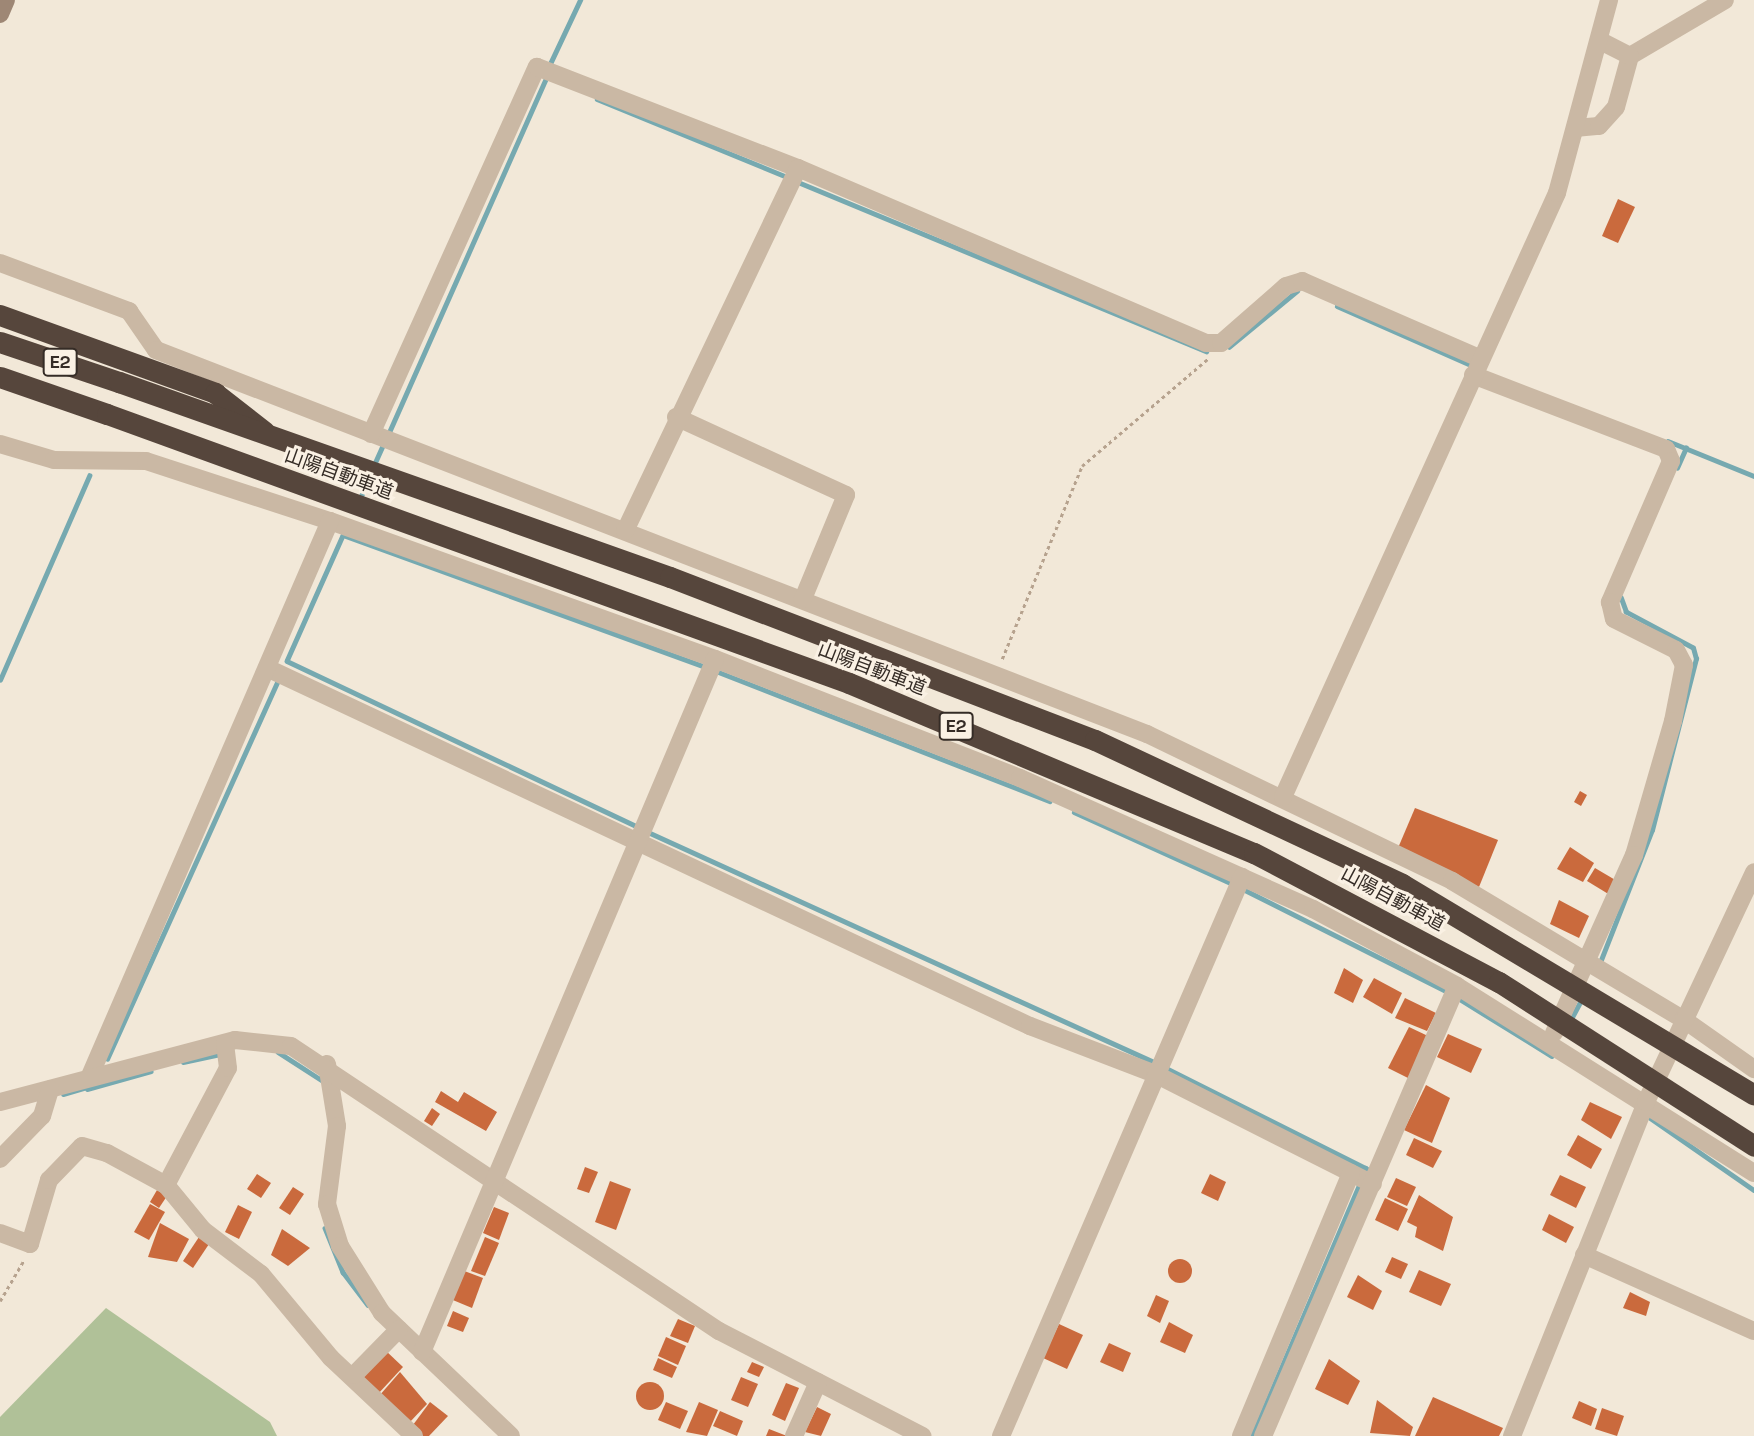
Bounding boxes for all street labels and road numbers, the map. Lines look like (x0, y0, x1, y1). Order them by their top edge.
road number: E2 (42, 348, 78, 376)
street label: 山陽自動車道 (282, 444, 396, 504)
street label: 山陽自動車道 (815, 638, 929, 700)
road number: E2 (939, 712, 974, 740)
street label: 山陽自動車道 (1337, 862, 1449, 936)

